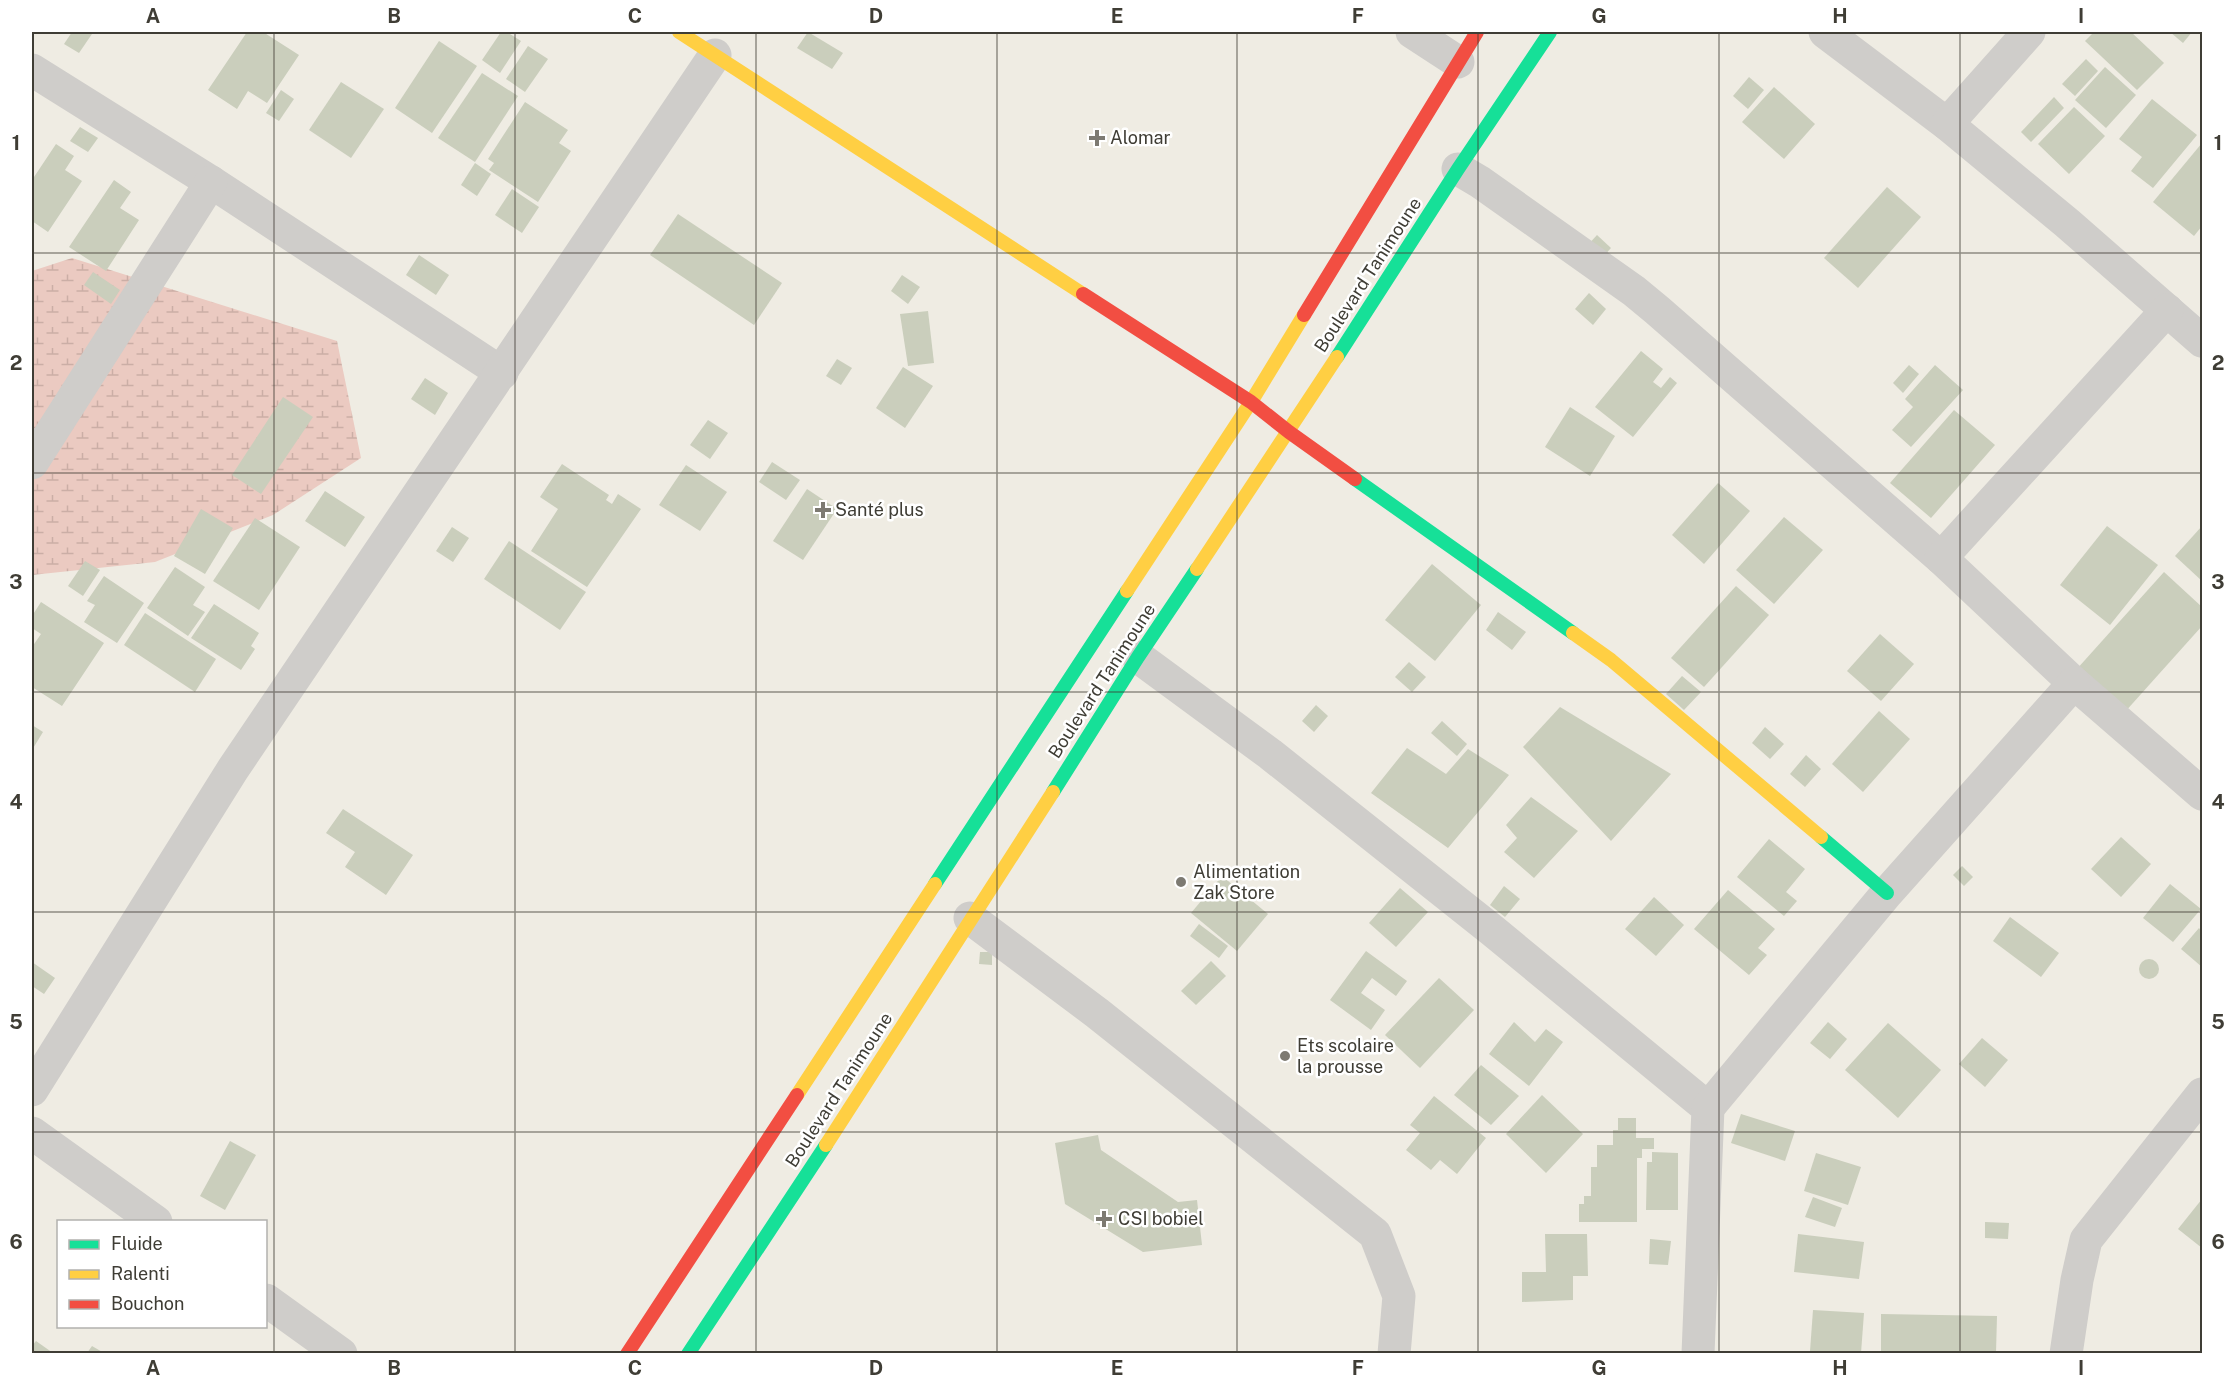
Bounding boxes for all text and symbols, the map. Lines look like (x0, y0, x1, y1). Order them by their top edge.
text: A (146, 4, 160, 28)
text: B (387, 4, 401, 28)
text: C (628, 4, 642, 28)
text: D (869, 4, 883, 28)
text: E (1111, 4, 1123, 28)
text: F (1352, 4, 1364, 28)
text: G (1591, 4, 1607, 28)
text: H (1832, 4, 1848, 28)
text: I (2078, 4, 2084, 28)
place label: Alomar (1110, 127, 1171, 148)
marker: Alomar (1088, 129, 1106, 147)
text: 1 (12, 131, 20, 155)
text: 1 (2214, 131, 2222, 155)
street label: Boulevard Tanimoune (1310, 193, 1425, 356)
text: 2 (10, 351, 22, 375)
text: 2 (2212, 351, 2224, 375)
place label: Santé plus (835, 499, 924, 520)
marker: Santé plus (816, 503, 830, 517)
text: 3 (9, 570, 23, 594)
text: 3 (2211, 570, 2225, 594)
street label: Boulevard Tanimoune (1044, 599, 1159, 762)
text: 4 (9, 790, 23, 814)
text: 4 (2211, 790, 2225, 814)
place label: Alimentation Zak Store (1193, 861, 1300, 903)
marker: Alimentation Zak Store (1174, 875, 1188, 889)
street label: Boulevard Tanimoune (781, 1008, 896, 1171)
text: 5 (9, 1010, 23, 1034)
text: 5 (2211, 1010, 2225, 1034)
place label: Ets scolaire la prousse (1297, 1035, 1394, 1077)
marker: Ets scolaire la prousse (1278, 1049, 1292, 1063)
place label: CSI bobiel (1118, 1208, 1204, 1229)
marker: CSI bobiel (1095, 1210, 1113, 1228)
legend (57, 1220, 267, 1328)
text: 6 (9, 1230, 23, 1254)
text: 6 (2211, 1230, 2225, 1254)
text: Fluide (111, 1233, 163, 1254)
text: Ralenti (111, 1263, 170, 1284)
text: Bouchon (111, 1293, 184, 1314)
text: A (146, 1356, 160, 1380)
text: B (387, 1356, 401, 1380)
text: C (628, 1356, 642, 1380)
text: D (869, 1356, 883, 1380)
text: E (1111, 1356, 1123, 1380)
text: F (1352, 1356, 1364, 1380)
text: G (1591, 1356, 1607, 1380)
text: H (1832, 1356, 1848, 1380)
text: I (2078, 1356, 2084, 1380)

